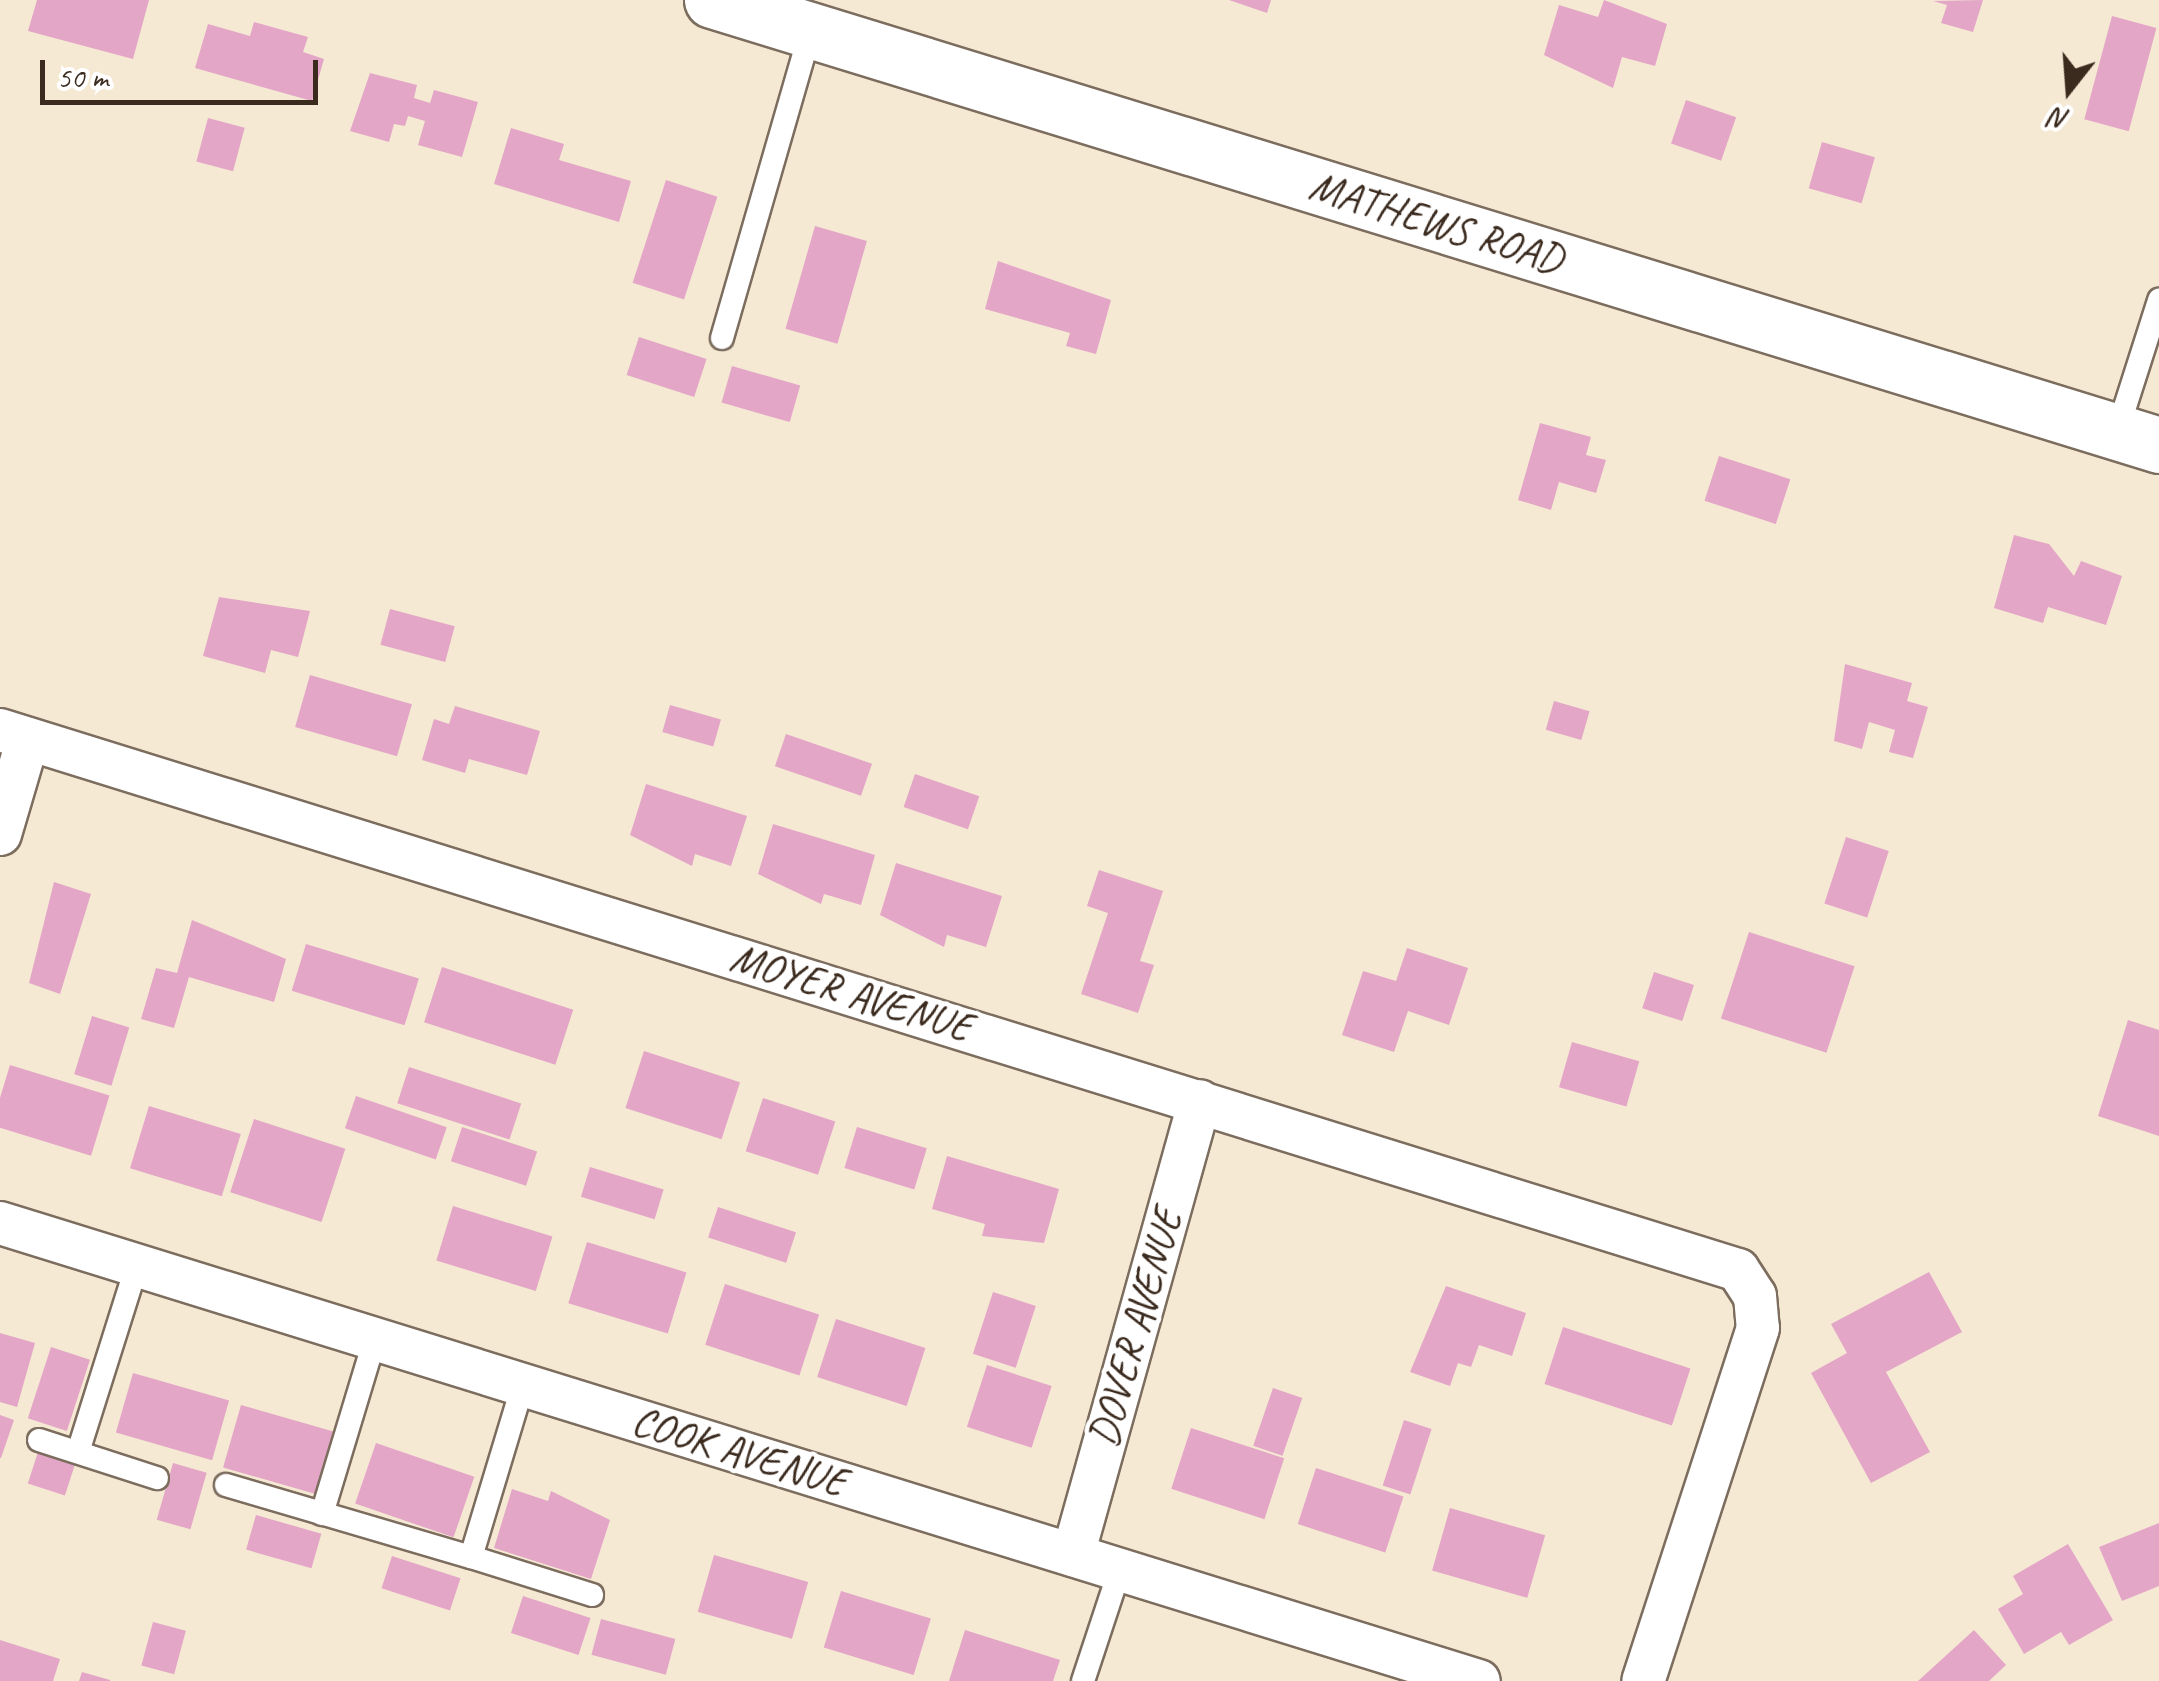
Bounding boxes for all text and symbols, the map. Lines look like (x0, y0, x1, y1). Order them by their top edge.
scale bar (45, 40, 322, 102)
north arrow (2019, 40, 2119, 140)
text: 50 m (57, 58, 108, 96)
text: N (2047, 100, 2073, 138)
street label: MATHEWS ROAD (1302, 160, 1570, 286)
street label: MOYER AVENUE (724, 932, 978, 1054)
street label: DOVER AVENUE (1078, 1203, 1194, 1453)
street label: COOK AVENUE (626, 1396, 852, 1508)

